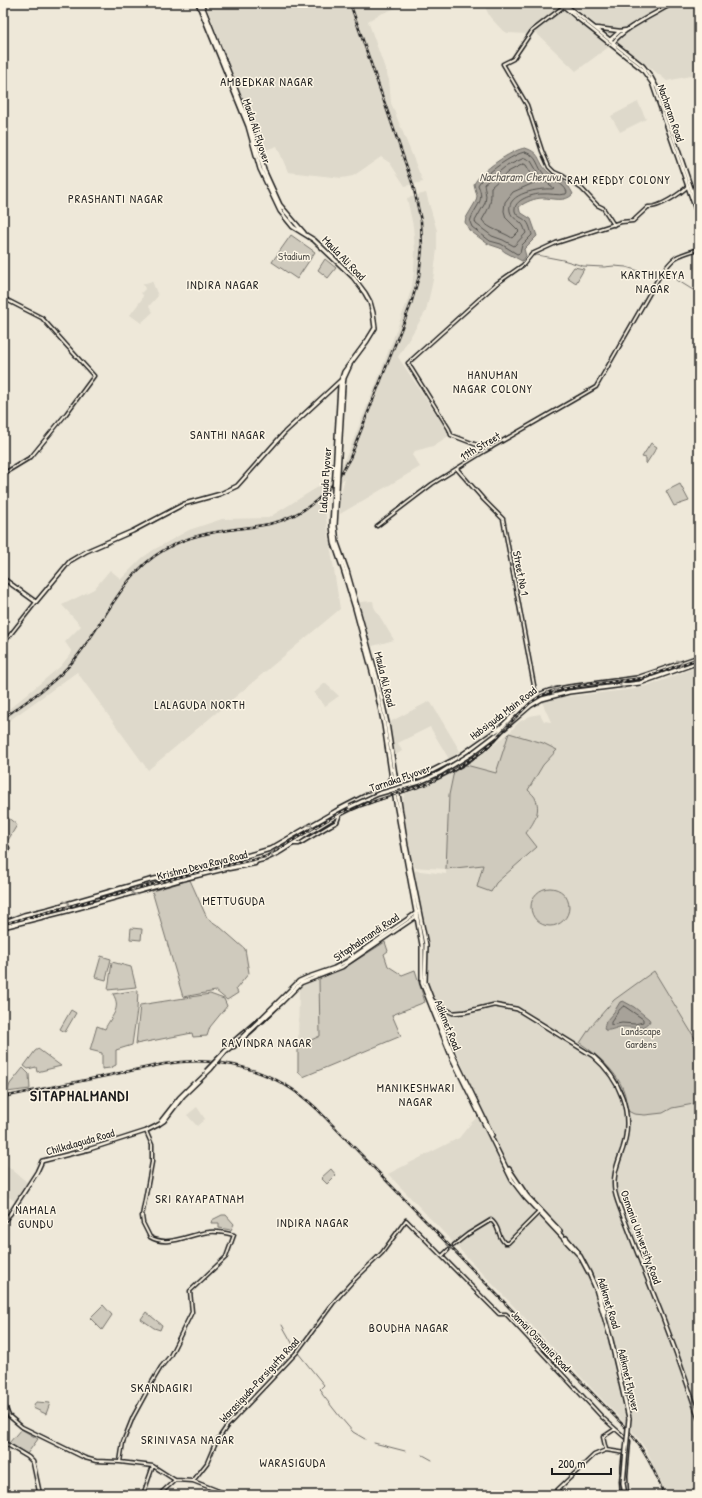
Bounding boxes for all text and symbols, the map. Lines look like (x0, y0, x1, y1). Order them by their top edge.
district label: AMBEDKAR NAGAR (220, 73, 314, 90)
street label: Nacharam Road (655, 82, 688, 144)
street label: Maula Ali Flyover (240, 97, 274, 166)
water label: Nacharam Cheruvu (479, 168, 562, 185)
district label: RAM REDDY COLONY (567, 171, 671, 188)
district label: PRASHANTI NAGAR (68, 190, 164, 207)
street label: Maula Ali Road (319, 233, 369, 284)
park label: Stadium (278, 249, 310, 263)
district label: KARTHIKEYA NAGAR (621, 266, 685, 297)
district label: INDIRA NAGAR (186, 276, 260, 293)
district label: HANUMAN NAGAR COLONY (453, 366, 533, 397)
district label: SANTHI NAGAR (190, 426, 266, 443)
street label: 11th Street (457, 428, 503, 463)
street label: Lalaguda Flyover (316, 446, 334, 513)
street label: Street No 1 (510, 550, 532, 596)
street label: Maula Ali Road (371, 650, 399, 709)
one-way arrow (677, 659, 684, 668)
one-way arrow (619, 680, 625, 689)
street label: Habsiguda Main Road (467, 683, 540, 743)
one-way arrow (551, 687, 557, 695)
district label: LALAGUDA NORTH (154, 696, 246, 713)
street label: Tarnaka Flyover (368, 761, 433, 795)
one-way arrow (306, 824, 313, 831)
street label: Krishna Deva Raya Road (155, 847, 249, 883)
one-way arrow (270, 850, 278, 858)
one-way arrow (131, 887, 138, 895)
district label: METTUGUDA (202, 892, 266, 909)
one-way arrow (64, 900, 71, 909)
street label: Sitaphalmandi Road (330, 909, 402, 964)
street label: Adikmet Road (432, 998, 465, 1053)
park label: Landscape Gardens (621, 1024, 661, 1051)
district label: RAVINDRA NAGAR (222, 1034, 312, 1051)
district label: MANIKESHWARI NAGAR (377, 1079, 455, 1110)
district label: SITAPHALMANDI (30, 1085, 130, 1106)
street label: Chilkalaguda Road (44, 1125, 117, 1158)
street label: Osmania University Road (618, 1188, 665, 1286)
district label: SRI RAYAPATNAM (155, 1190, 245, 1207)
district label: NAMALA GUNDU (15, 1201, 57, 1232)
district label: INDIRA NAGAR (276, 1214, 350, 1231)
street label: Adikmet Road (595, 1276, 624, 1331)
street label: Jamai Osmania Road (508, 1307, 574, 1375)
district label: BOUDHA NAGAR (369, 1319, 449, 1336)
street label: Warasiguda-Parsigutta Road (216, 1334, 302, 1425)
street label: Adikmet Flyover (615, 1347, 643, 1414)
district label: SKANDAGIRI (131, 1379, 193, 1396)
district label: SRINIVASA NAGAR (141, 1431, 235, 1448)
scale bar (552, 1450, 611, 1476)
district label: WARASIGUDA (260, 1454, 326, 1471)
text: 200 m (558, 1455, 585, 1472)

